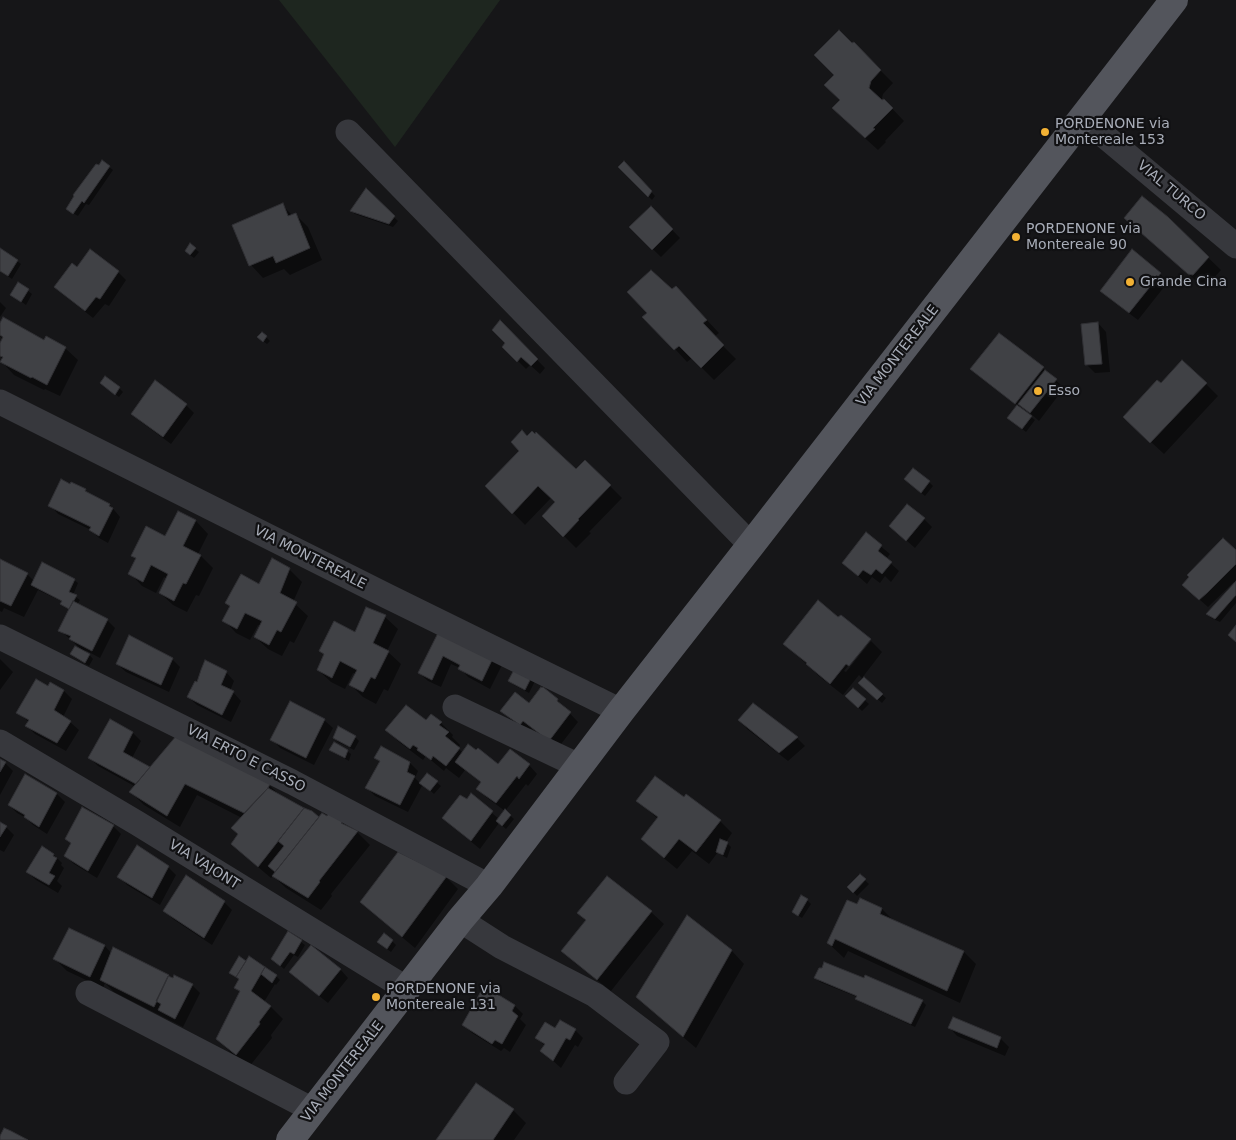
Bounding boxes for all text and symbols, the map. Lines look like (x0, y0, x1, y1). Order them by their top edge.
place label: PORDENONE via Montereale 153 (1055, 116, 1170, 148)
marker: PORDENONE via Montereale 153 (1039, 126, 1051, 138)
street label: VIAL TURCO (1133, 158, 1209, 224)
place label: PORDENONE via Montereale 90 (1026, 221, 1141, 253)
marker: PORDENONE via Montereale 90 (1010, 231, 1022, 243)
place label: Grande Cina (1140, 274, 1227, 290)
marker: Grande Cina (1124, 276, 1136, 288)
street label: VIA MONTEREALE (853, 302, 943, 410)
place label: Esso (1048, 383, 1080, 399)
marker: Esso (1032, 385, 1044, 397)
street label: VIA MONTEREALE (251, 522, 369, 594)
street label: VIA ERTO E CASSO (184, 722, 308, 796)
street label: VIA VAJONT (166, 837, 242, 893)
place label: PORDENONE via Montereale 131 (386, 981, 501, 1014)
marker: PORDENONE via Montereale 131 (370, 991, 382, 1003)
street label: VIA MONTEREALE (298, 1018, 388, 1126)

